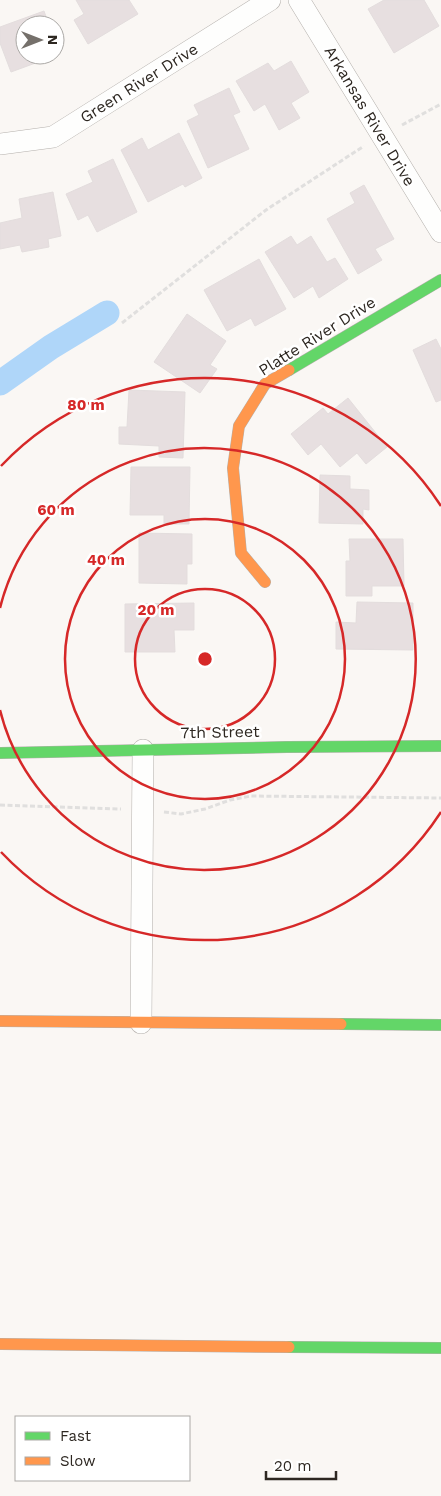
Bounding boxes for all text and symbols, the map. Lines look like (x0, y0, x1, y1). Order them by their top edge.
north arrow (15, 15, 65, 65)
text: N (45, 35, 61, 45)
street label: Green River Drive (77, 39, 201, 127)
street label: Arkansas River Drive (321, 42, 419, 190)
street label: Platte River Drive (255, 292, 379, 380)
text: 80 m (67, 396, 105, 414)
text: 60 m (37, 501, 75, 519)
text: 40 m (87, 551, 125, 569)
text: 20 m (137, 601, 175, 619)
centre of rings (196, 650, 214, 668)
street label: 7th Street (180, 722, 260, 742)
legend (15, 1416, 190, 1481)
text: Fast (60, 1427, 92, 1445)
scale bar (266, 1448, 336, 1480)
text: Slow (60, 1452, 96, 1470)
text: 20 m (274, 1457, 312, 1475)

